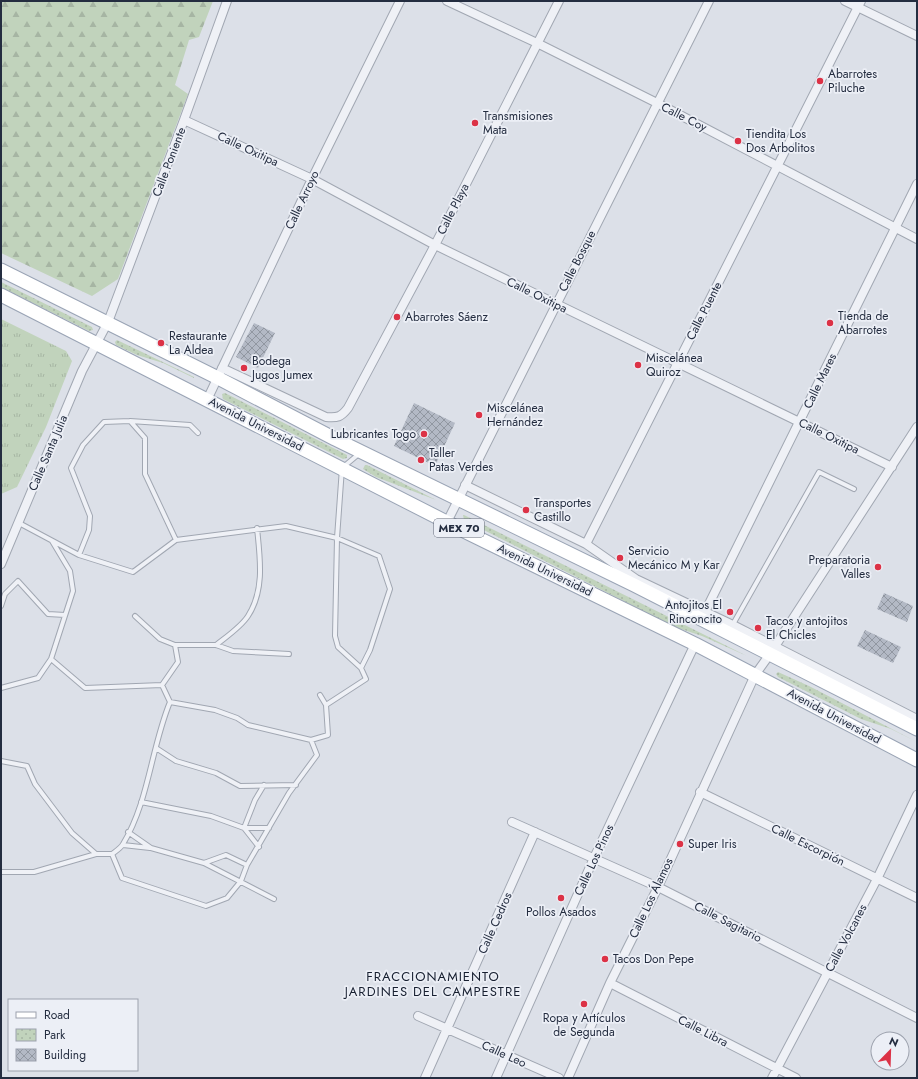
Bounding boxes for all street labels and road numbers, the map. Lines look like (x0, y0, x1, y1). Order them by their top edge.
street label: Calle Coy (658, 98, 711, 137)
street label: Calle Poniente (148, 125, 190, 199)
street label: Calle Oxitipa (214, 127, 282, 171)
street label: Calle Arroyo (280, 167, 324, 232)
street label: Calle Playa (432, 180, 474, 238)
street label: Calle Bosque (554, 227, 600, 295)
street label: Calle Oxitipa (504, 273, 571, 318)
street label: Calle Puente (682, 279, 726, 343)
street label: Calle Mares (799, 350, 841, 412)
street label: Avenida Universidad (206, 392, 306, 456)
street label: Calle Santa Julia (24, 412, 72, 494)
street label: Calle Oxitipa (796, 414, 863, 459)
road number: MEX 70 (434, 519, 484, 537)
street label: Avenida Universidad (494, 539, 596, 601)
street label: Avenida Universidad (784, 684, 884, 748)
street label: Calle Escorpión (768, 819, 848, 871)
street label: Calle Los Pinos (570, 821, 619, 899)
street label: Calle Los Álamos (624, 855, 678, 941)
street label: Calle Cedros (473, 889, 517, 957)
street label: Calle Sagitario (691, 897, 765, 947)
street label: Calle Volcanes (821, 901, 871, 975)
street label: Calle Libra (675, 1011, 732, 1052)
street label: Calle Leo (479, 1036, 530, 1072)

